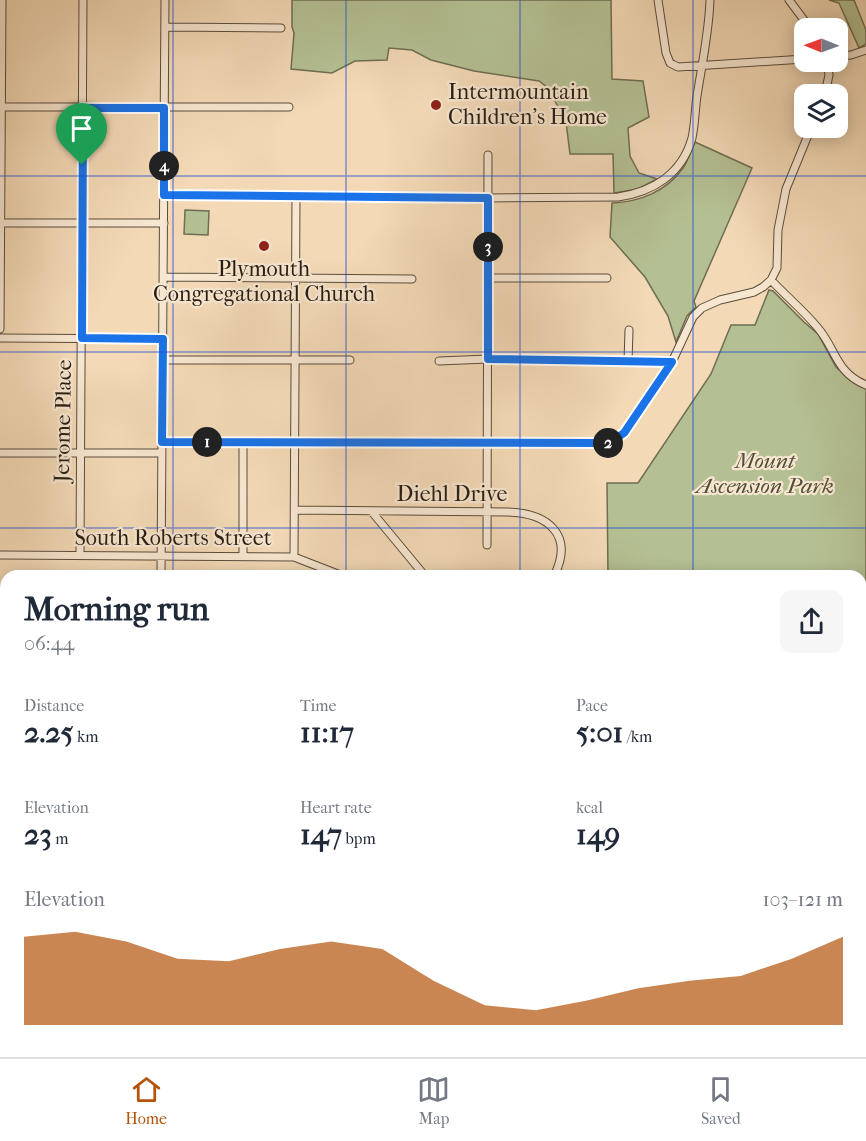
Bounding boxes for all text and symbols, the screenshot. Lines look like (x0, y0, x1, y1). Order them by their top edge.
north arrow (794, 18, 848, 72)
map controls (794, 18, 848, 138)
place label: Intermountain Children's Home (448, 79, 607, 130)
button: layers (794, 84, 848, 138)
marker: Intermountain Children's Home (429, 98, 443, 112)
pin (56, 103, 107, 165)
icon: arrive (65, 112, 98, 145)
pin: 4 (149, 151, 179, 181)
text: 4 (159, 156, 169, 175)
pin: 3 (473, 232, 503, 262)
text: 3 (485, 237, 491, 256)
marker: Plymouth Congregational Church (257, 239, 271, 253)
place label: Plymouth Congregational Church (153, 256, 376, 307)
street label: Jerome Place (49, 359, 77, 485)
pin: 1 (192, 427, 222, 457)
pin: 2 (593, 428, 623, 458)
text: 1 (204, 432, 210, 451)
text: 2 (604, 433, 612, 452)
park label: Mount Ascension Park (693, 448, 834, 499)
street label: Diehl Drive (397, 481, 508, 507)
street label: South Roberts Street (75, 525, 272, 551)
text: Morning run (24, 590, 209, 629)
button: share (780, 590, 843, 653)
text: 06:44 (24, 632, 74, 655)
text: Distance (24, 696, 84, 715)
text: Time (300, 696, 336, 715)
text: Pace (576, 696, 608, 715)
text: 2.25 (24, 715, 74, 750)
text: 11:17 (300, 715, 354, 750)
text: 5:01 (576, 715, 623, 750)
text: km (74, 727, 99, 746)
text: /km (623, 727, 652, 746)
text: Elevation (24, 798, 89, 817)
text: Heart rate (300, 798, 372, 817)
text: kcal (576, 798, 603, 817)
text: 23 (24, 817, 52, 852)
text: 147 (300, 817, 342, 852)
text: 149 (576, 817, 620, 852)
text: m (52, 829, 68, 848)
text: bpm (342, 829, 376, 848)
text: Elevation (24, 888, 105, 911)
text: 103–121 m (763, 888, 843, 911)
tab: Home (125, 1073, 167, 1128)
tab: Map (417, 1073, 450, 1128)
tab: Saved (701, 1073, 741, 1128)

